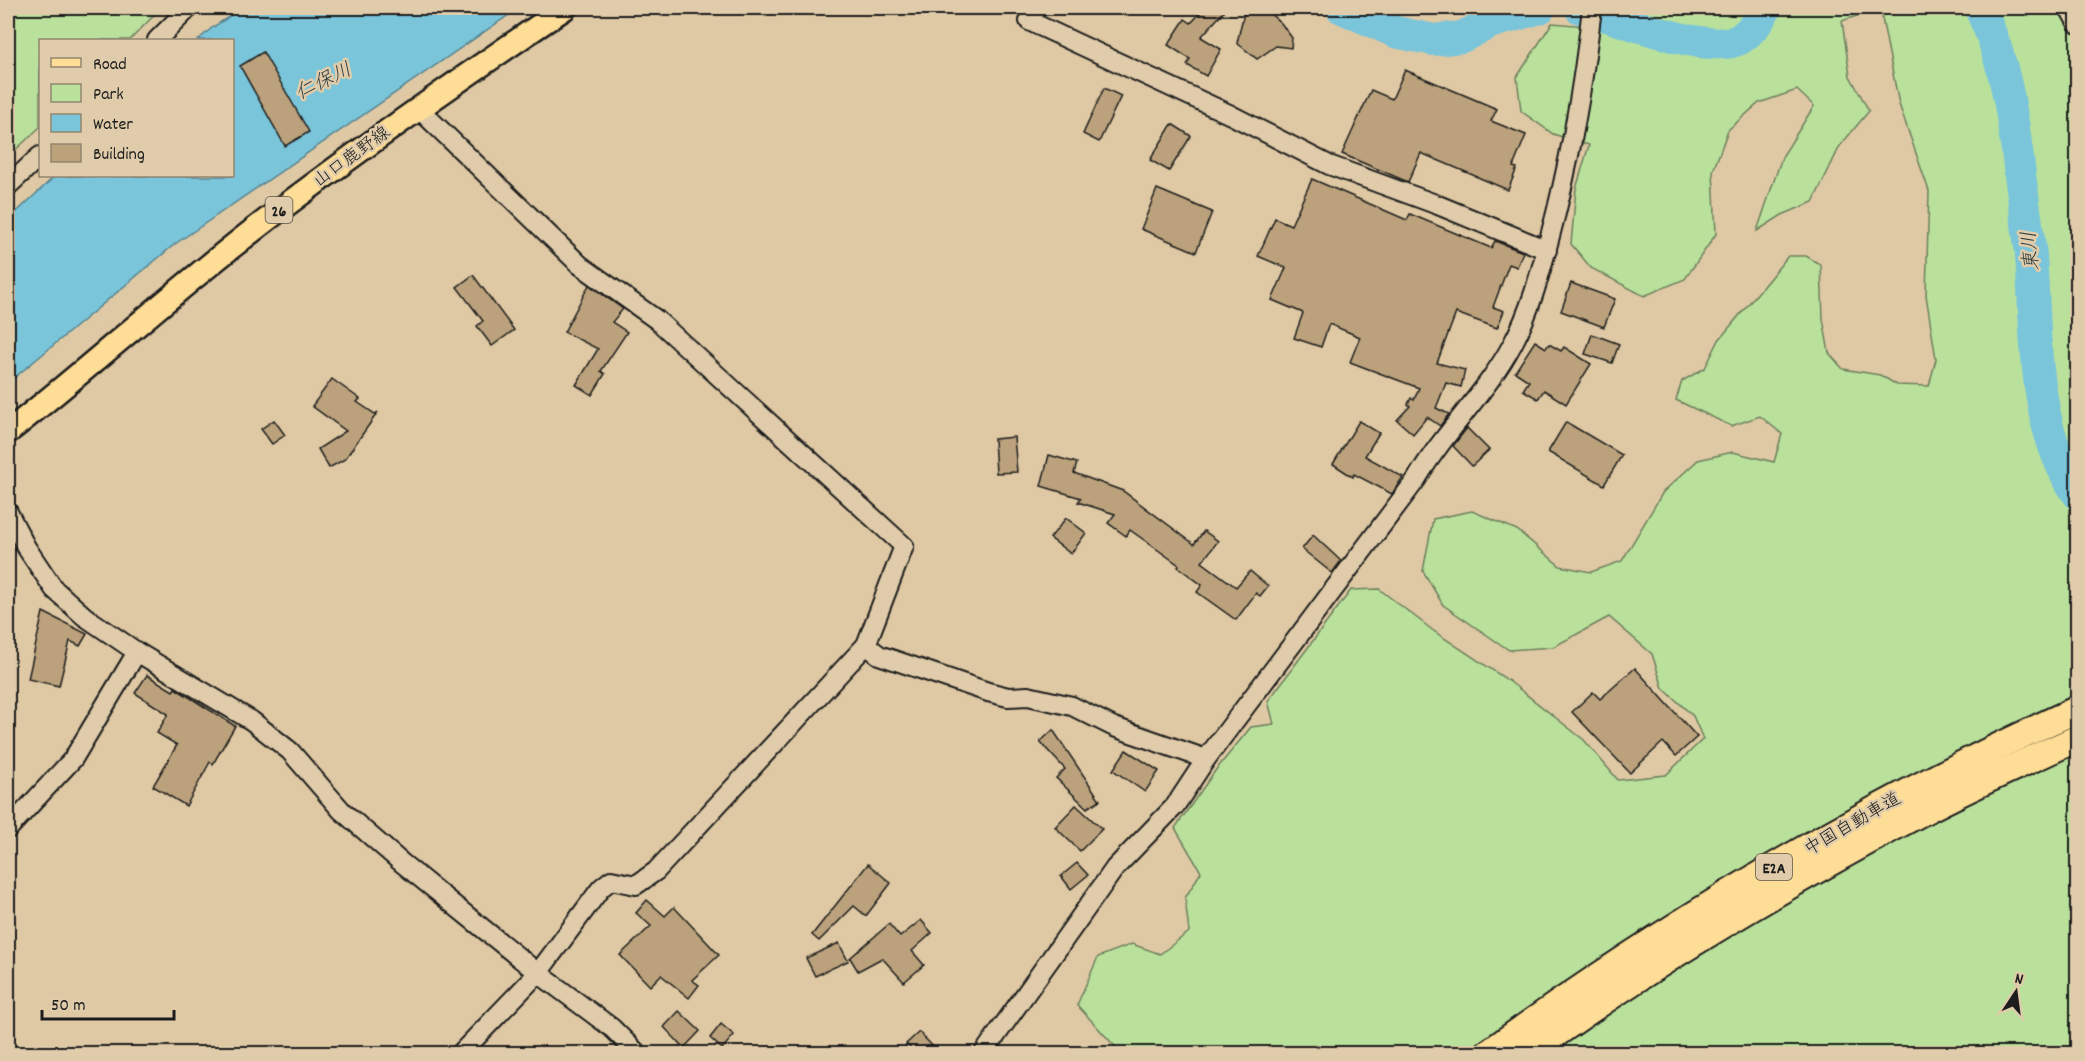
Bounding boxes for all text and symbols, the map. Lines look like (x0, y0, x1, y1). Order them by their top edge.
legend (39, 39, 234, 177)
text: Road (93, 53, 127, 78)
water label: 仁保川 (291, 57, 357, 108)
text: Park (93, 83, 124, 108)
text: Water (93, 113, 133, 138)
street label: 山口鹿野線 (309, 121, 396, 195)
text: Building (93, 143, 145, 168)
road number: 26 (266, 197, 292, 223)
water label: 東川 (2016, 230, 2048, 272)
street label: 中国自動車道 (1800, 787, 1906, 863)
road number: E2A (1756, 854, 1792, 880)
north arrow (1986, 962, 2046, 1022)
text: N (2012, 968, 2025, 992)
scale bar (42, 983, 174, 1021)
text: 50 m (51, 994, 86, 1019)

